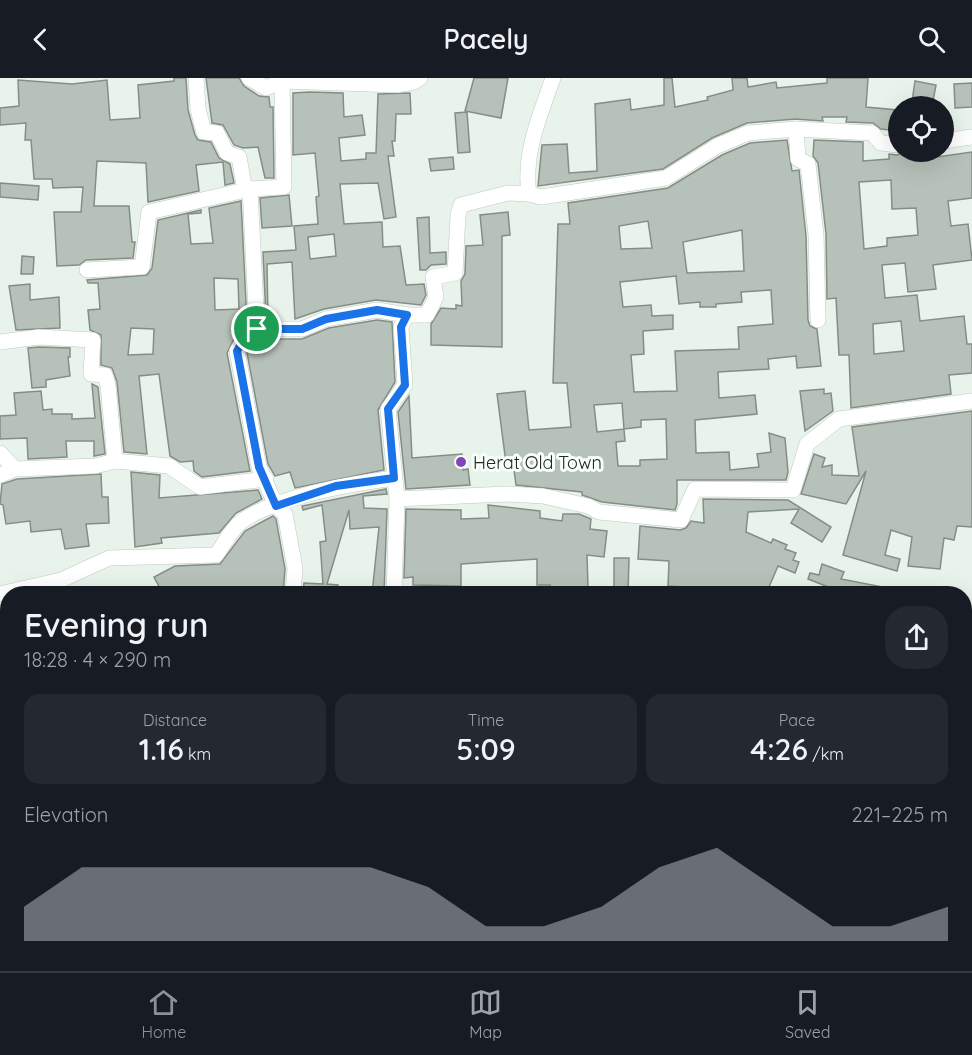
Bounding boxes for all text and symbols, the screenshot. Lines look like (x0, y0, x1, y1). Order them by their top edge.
text: Pacely (444, 22, 528, 56)
icon: back (24, 23, 57, 56)
icon: search (915, 23, 948, 56)
map controls (888, 96, 954, 162)
button: locate (888, 96, 954, 162)
pin (231, 303, 282, 354)
icon: arrive (240, 312, 273, 345)
place label: Herat Old Town (473, 451, 602, 474)
marker: Herat Old Town (454, 455, 468, 469)
text: Evening run (24, 604, 209, 645)
button: share (885, 606, 948, 669)
text: 18:28 · 4 × 290 m (24, 647, 171, 672)
text: Distance (143, 710, 207, 730)
text: Time (468, 710, 504, 730)
text: Pace (779, 710, 815, 730)
text: 1.16 (139, 730, 184, 768)
text: 5:09 (456, 730, 516, 768)
text: 4:26 (750, 730, 808, 768)
text: km (184, 744, 211, 764)
text: /km (808, 744, 844, 764)
text: Elevation (24, 802, 108, 827)
text: 221–225 m (851, 802, 948, 827)
tab: Home (141, 986, 186, 1042)
tab: Map (469, 986, 502, 1042)
tab: Saved (785, 986, 831, 1042)

